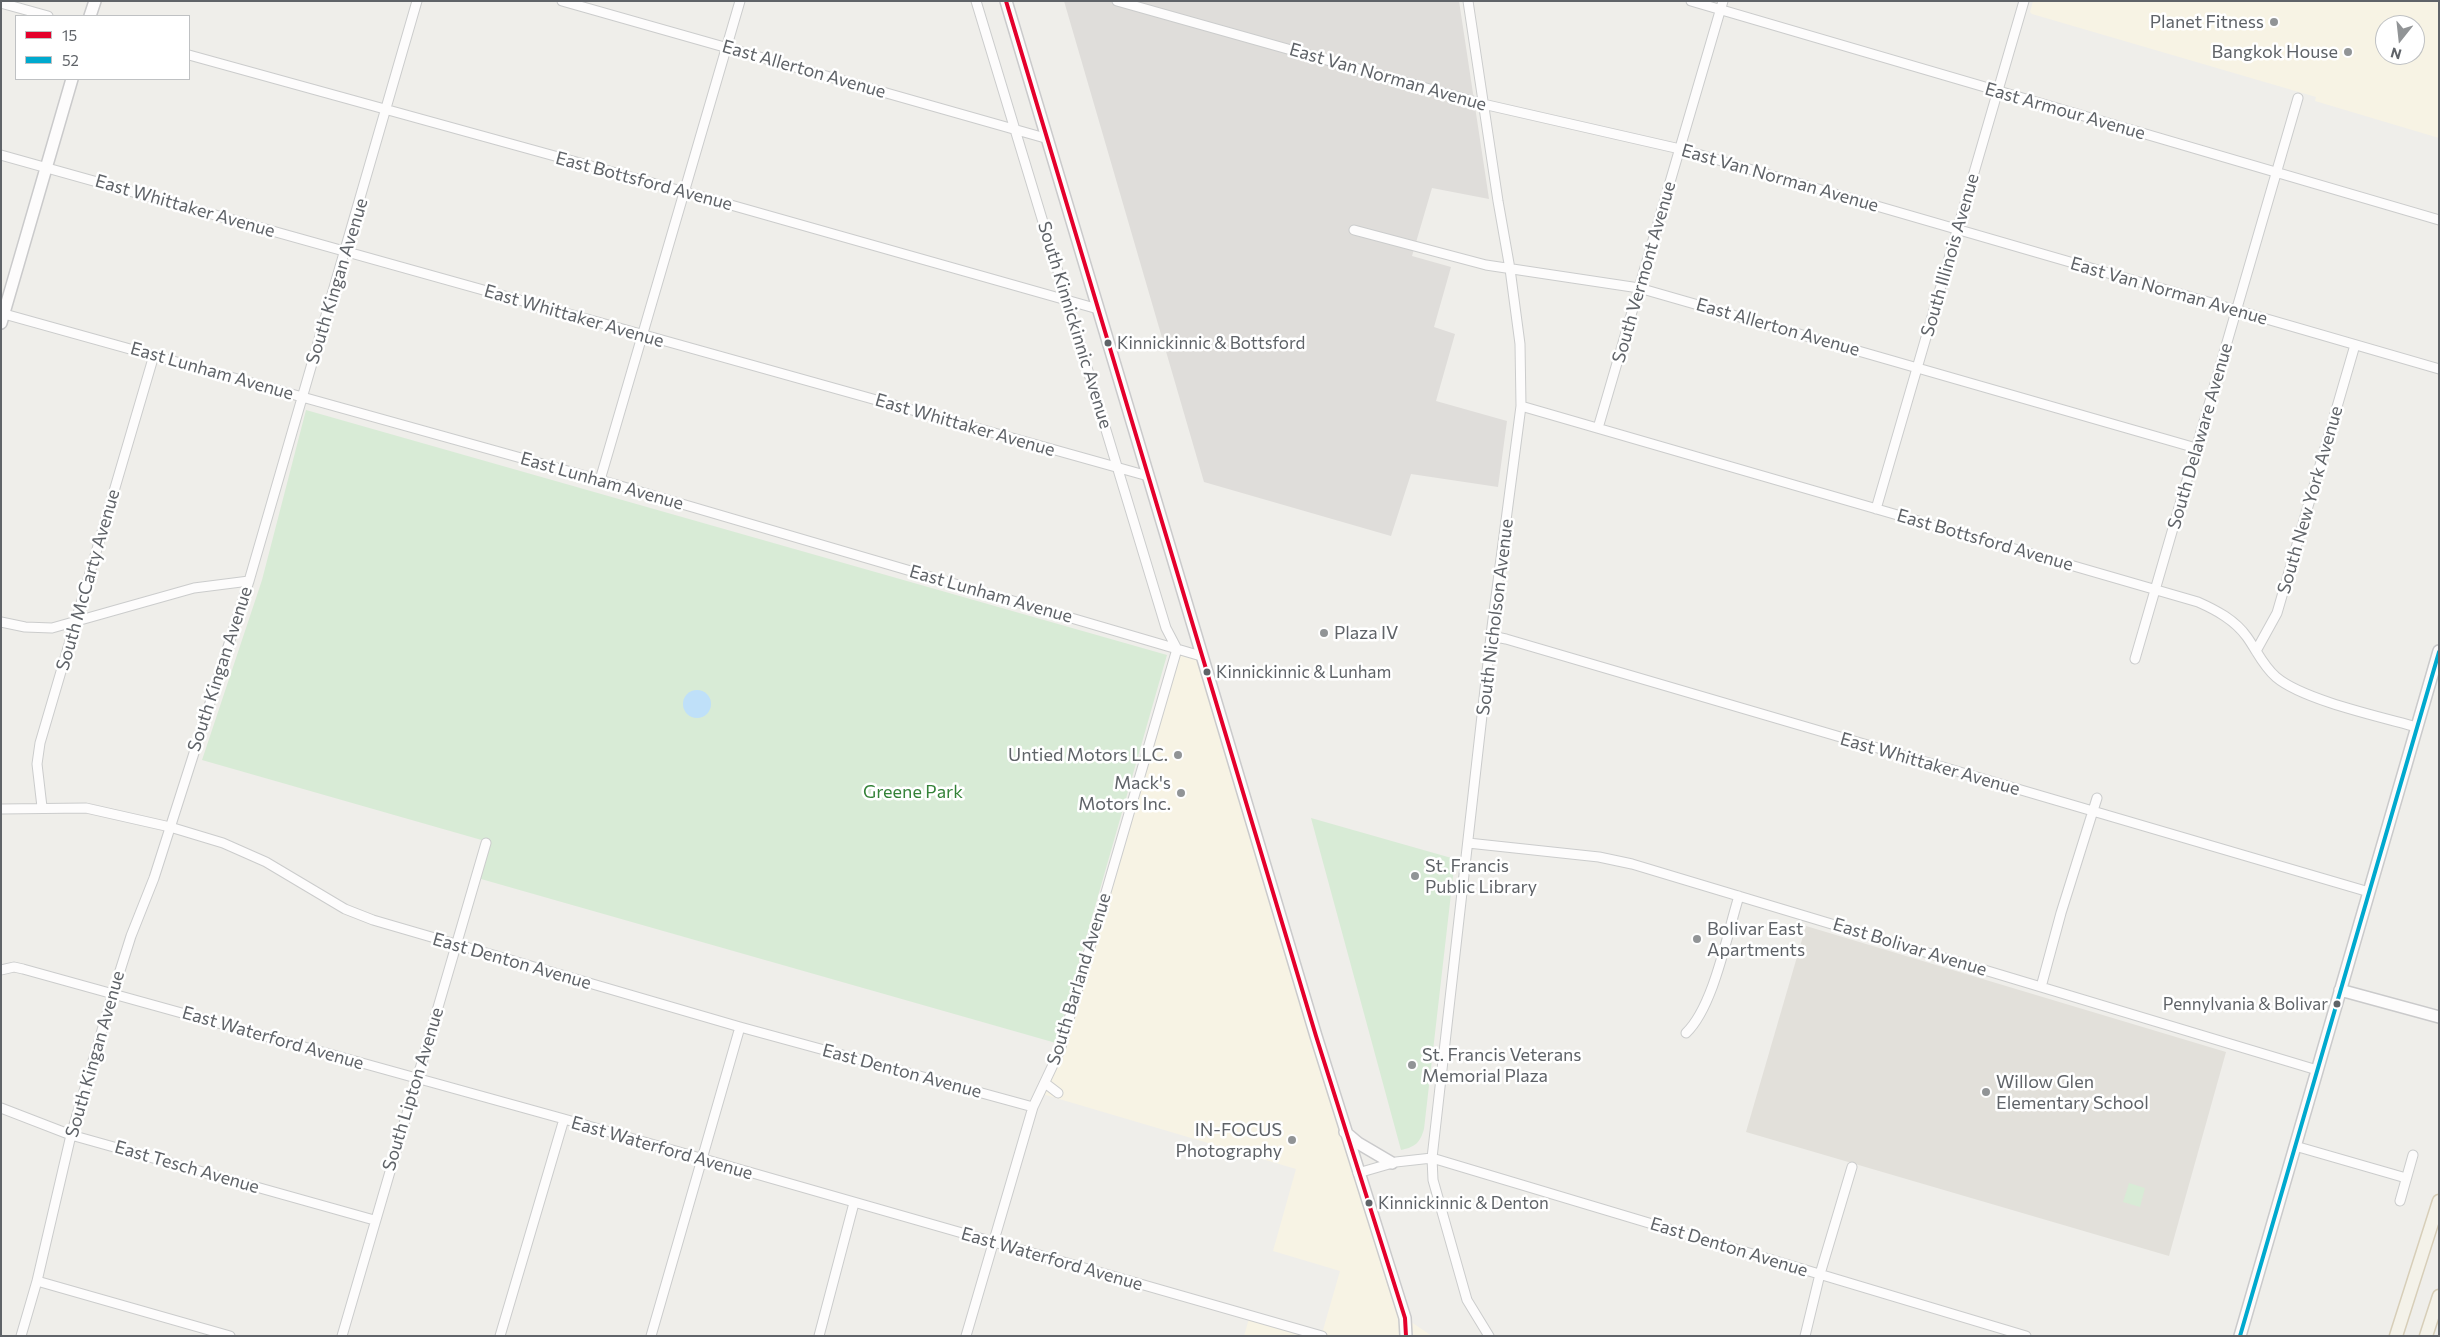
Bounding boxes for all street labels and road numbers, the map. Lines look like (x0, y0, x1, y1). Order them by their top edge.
street label: East Allerton Avenue (720, 35, 888, 103)
street label: East Van Norman Avenue (1287, 38, 1489, 116)
street label: East Armour Avenue (1982, 78, 2148, 144)
street label: East Van Norman Avenue (1679, 139, 1881, 217)
street label: East Bottsford Avenue (553, 147, 735, 215)
street label: East Whittaker Avenue (93, 170, 277, 242)
street label: South Illinois Avenue (1916, 171, 1984, 339)
street label: South Vermont Avenue (1608, 179, 1680, 365)
street label: South Kingan Avenue (301, 195, 373, 367)
street label: South Kinnickinnic Avenue (1033, 219, 1117, 431)
street label: East Van Norman Avenue (2068, 252, 2270, 330)
street label: East Whittaker Avenue (482, 280, 666, 352)
street label: East Allerton Avenue (1694, 293, 1862, 361)
street label: East Lunham Avenue (128, 337, 296, 405)
street label: South Delaware Avenue (2163, 340, 2237, 532)
street label: East Whittaker Avenue (873, 389, 1057, 461)
street label: South New York Avenue (2273, 404, 2347, 596)
street label: East Lunham Avenue (518, 447, 686, 515)
street label: South McCarty Avenue (52, 487, 124, 673)
street label: East Bottsford Avenue (1894, 504, 2076, 576)
street label: South Nicholson Avenue (1472, 517, 1518, 717)
street label: East Lunham Avenue (907, 560, 1075, 628)
street label: South Kingan Avenue (183, 584, 257, 754)
street label: East Whittaker Avenue (1838, 728, 2022, 800)
street label: South Barland Avenue (1043, 890, 1115, 1068)
street label: East Bolivar Avenue (1830, 913, 1990, 981)
street label: East Denton Avenue (430, 928, 594, 994)
street label: South Kingan Avenue (61, 968, 129, 1140)
street label: East Waterford Avenue (180, 1002, 366, 1074)
street label: South Lipton Avenue (378, 1005, 448, 1173)
street label: East Denton Avenue (820, 1039, 984, 1103)
street label: East Waterford Avenue (569, 1112, 755, 1184)
street label: East Tesch Avenue (112, 1136, 262, 1198)
street label: East Denton Avenue (1647, 1213, 1811, 1281)
street label: East Waterford Avenue (959, 1223, 1145, 1295)

